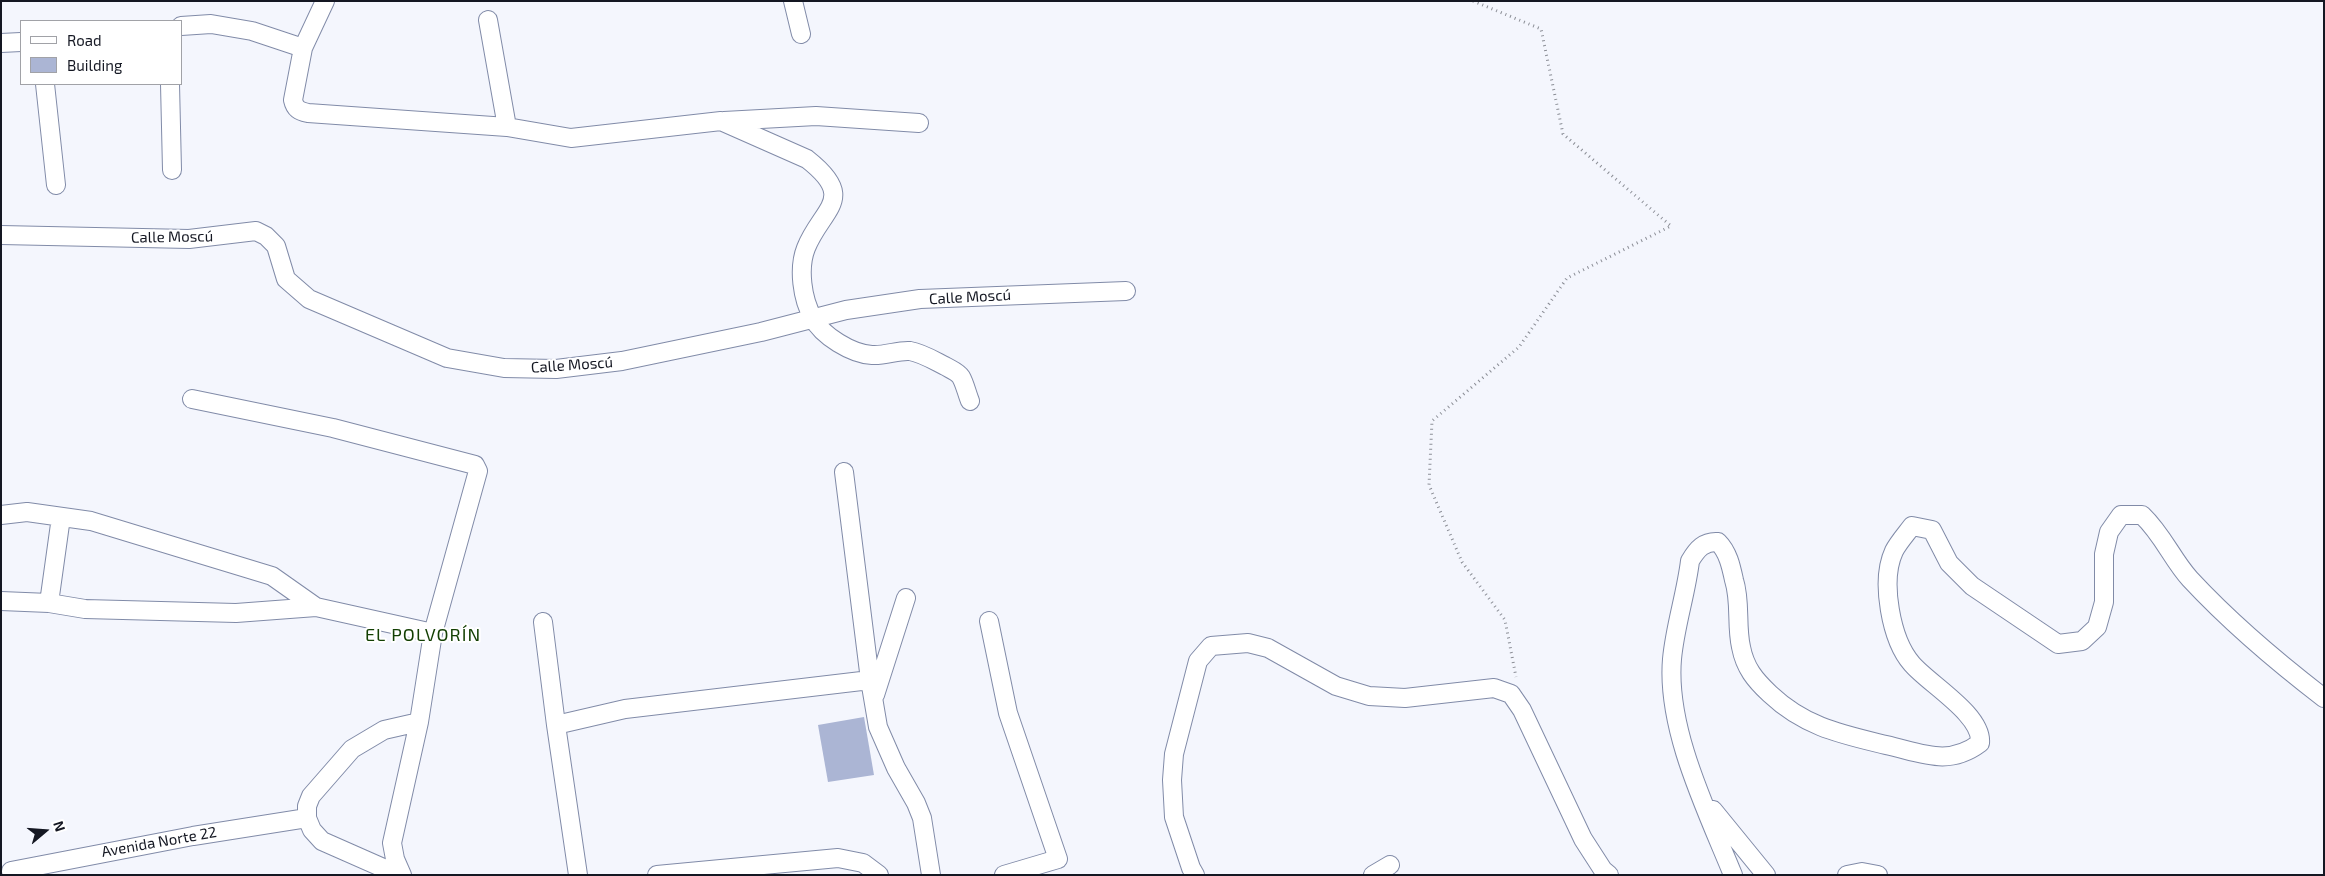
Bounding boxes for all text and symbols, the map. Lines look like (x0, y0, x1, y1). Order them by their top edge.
legend (20, 20, 182, 85)
text: Road (67, 31, 102, 49)
text: Building (67, 56, 122, 74)
street label: Calle Moscú (131, 227, 213, 247)
street label: Calle Moscú (928, 286, 1012, 308)
street label: Calle Moscú (530, 353, 614, 377)
district label: EL POLVORÍN (364, 624, 482, 646)
north arrow (20, 806, 70, 856)
text: N (50, 819, 69, 834)
street label: Avenida Norte 22 (100, 823, 218, 861)

